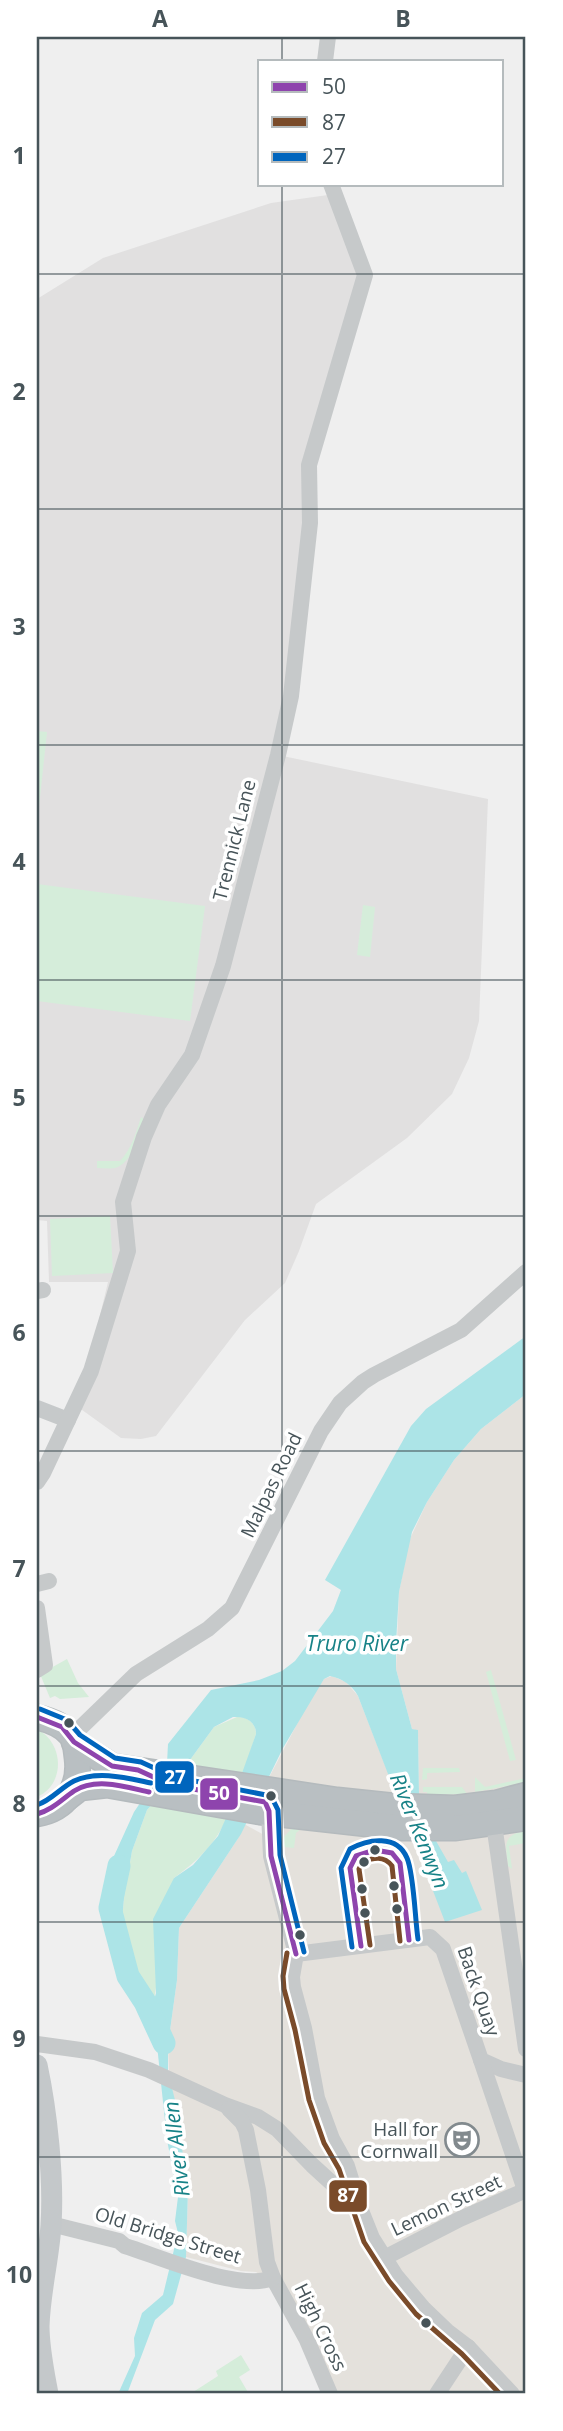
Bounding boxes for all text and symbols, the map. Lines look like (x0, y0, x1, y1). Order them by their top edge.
text: A (152, 2, 168, 34)
text: B (395, 2, 411, 34)
legend (258, 60, 504, 186)
text: 50 (322, 72, 346, 100)
text: 87 (322, 108, 346, 136)
text: 1 (12, 139, 26, 171)
text: 27 (322, 142, 346, 170)
text: 2 (12, 375, 26, 407)
text: 3 (12, 610, 26, 642)
street label: Trennick Lane (206, 777, 262, 903)
text: 4 (12, 845, 26, 877)
text: 5 (12, 1081, 26, 1113)
text: 6 (12, 1316, 26, 1348)
street label: Malpas Road (234, 1428, 308, 1542)
text: 7 (12, 1552, 26, 1584)
water label: Truro River (306, 1629, 409, 1657)
unlabelled marker (62, 1716, 76, 1730)
line badge: 27 (154, 1760, 195, 1794)
text: 27 (164, 1764, 186, 1790)
water label: River Kenwyn (384, 1769, 456, 1893)
line badge: 50 (199, 1777, 239, 1811)
text: 50 (208, 1780, 230, 1806)
text: 8 (12, 1787, 26, 1819)
unlabelled marker (264, 1789, 278, 1803)
unlabelled marker (368, 1843, 382, 1857)
unlabelled marker (357, 1855, 371, 1869)
unlabelled marker (387, 1879, 401, 1893)
unlabelled marker (355, 1882, 369, 1896)
unlabelled marker (390, 1902, 404, 1916)
unlabelled marker (358, 1906, 372, 1920)
unlabelled marker (293, 1928, 307, 1942)
street label: Back Quay (452, 1943, 507, 2040)
text: 9 (12, 2022, 26, 2054)
water label: River Allen (156, 2100, 196, 2199)
place label: Hall for Cornwall (360, 2116, 438, 2164)
theatre icon: Hall for Cornwall (443, 2121, 481, 2159)
street label: Lemon Street (386, 2168, 506, 2242)
line badge: 87 (328, 2179, 368, 2213)
text: 87 (337, 2182, 359, 2208)
street label: Old Bridge Street (92, 2200, 244, 2270)
text: 10 (6, 2258, 32, 2290)
street label: High Cross (288, 2279, 354, 2375)
unlabelled marker (419, 2316, 433, 2330)

